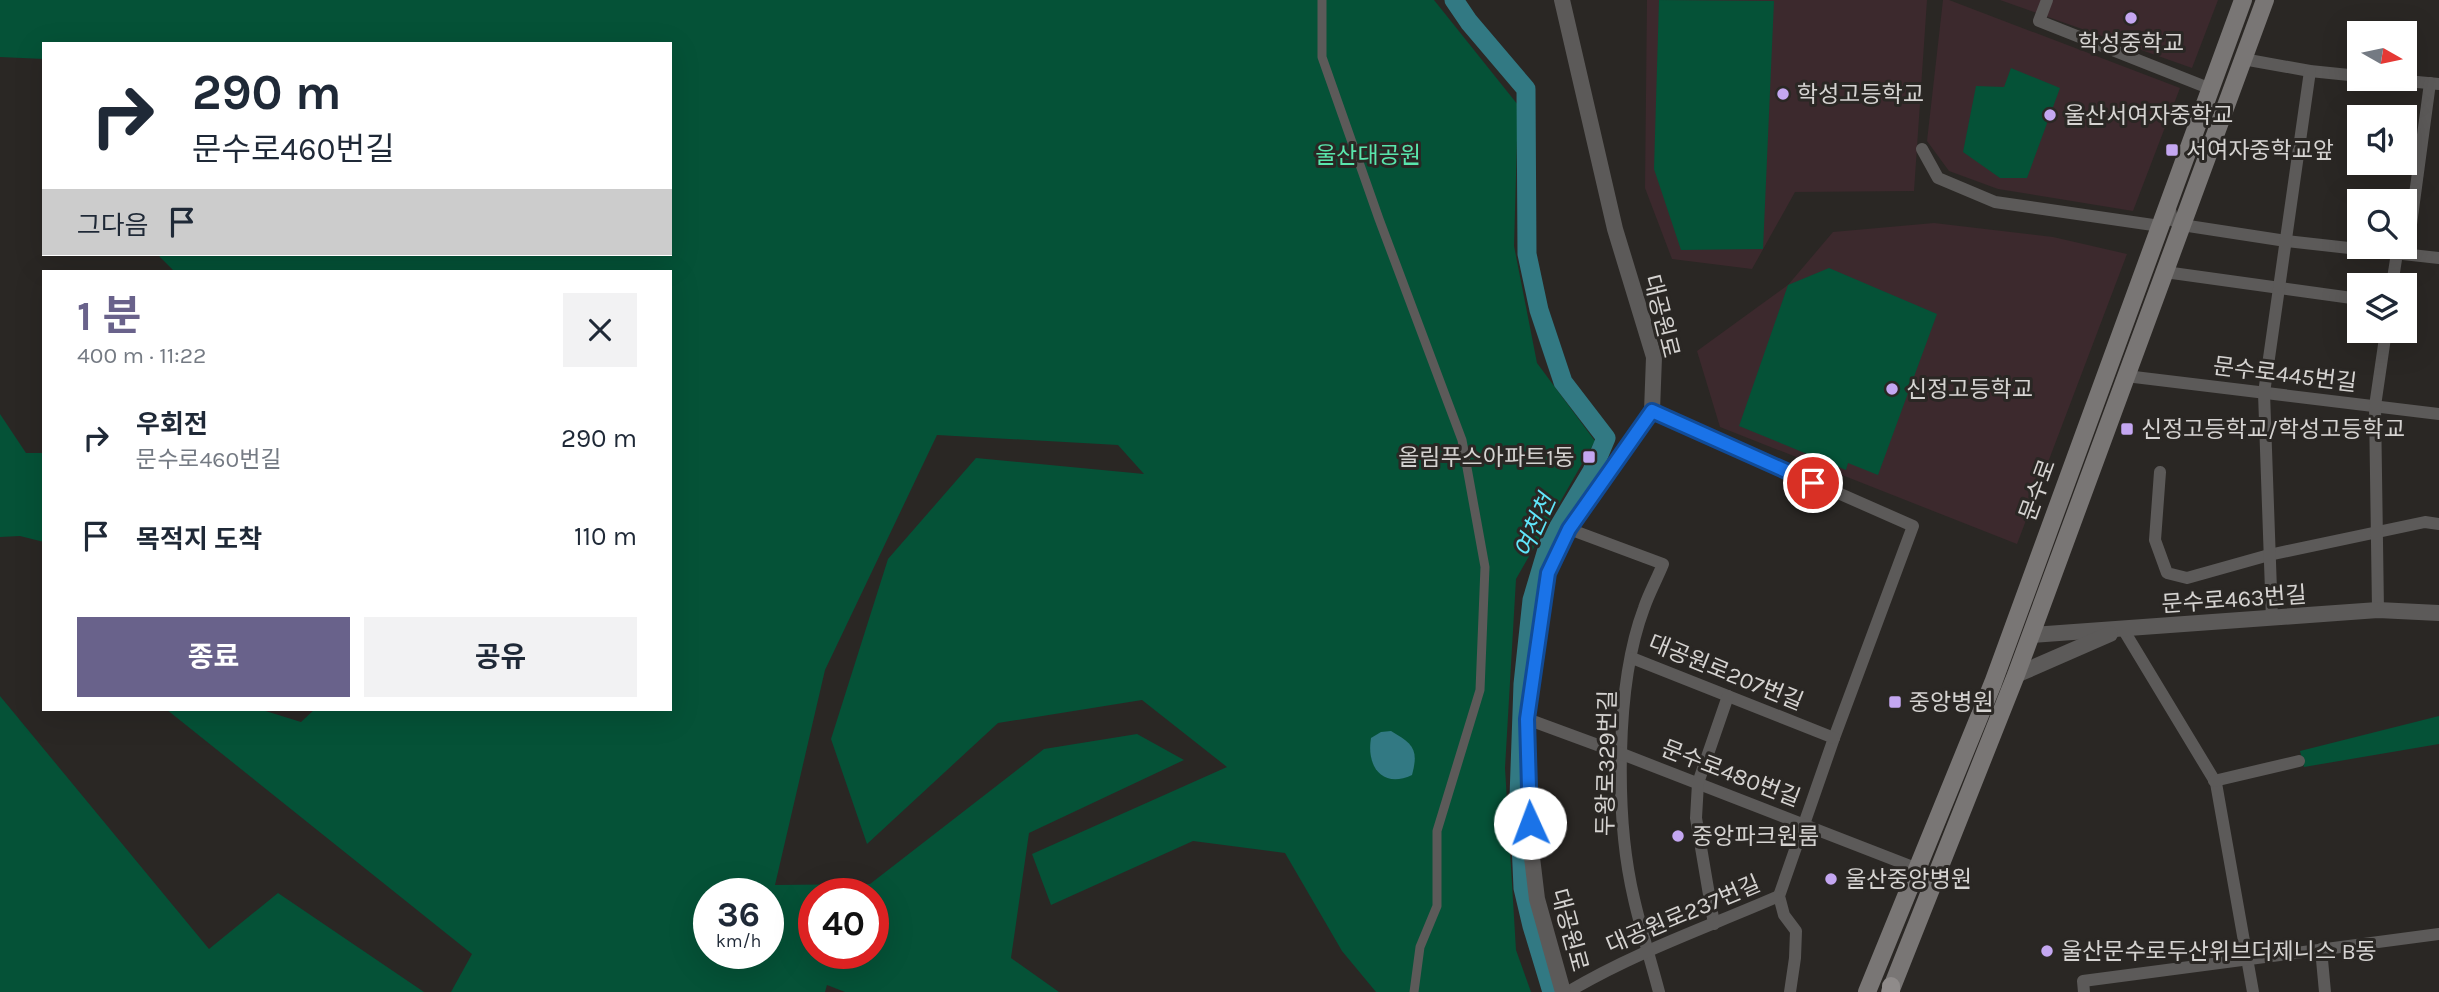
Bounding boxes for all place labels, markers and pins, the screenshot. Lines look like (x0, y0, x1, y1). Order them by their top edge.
marker: 학성중학교 (2123, 10, 2139, 26)
place label: 학성중학교 (2078, 30, 2184, 57)
place label: 학성고등학교 (1797, 81, 1924, 108)
marker: 학성고등학교 (1775, 86, 1791, 102)
place label: 울산서여자중학교 (2064, 102, 2233, 129)
marker: 울산서여자중학교 (2042, 107, 2058, 123)
place label: 서여자중학교앞 (2186, 137, 2334, 164)
marker: 서여자중학교앞 (2164, 142, 2180, 158)
place label: 신정고등학교 (1906, 376, 2033, 403)
marker: 신정고등학교 (1884, 381, 1900, 397)
place label: 신정고등학교/학성고등학교 (2141, 416, 2405, 443)
marker: 신정고등학교/학성고등학교 (2119, 421, 2135, 437)
place label: 올림푸스아파트1동 (1398, 444, 1575, 471)
marker: 올림푸스아파트1동 (1581, 449, 1597, 465)
pin (1783, 453, 1843, 513)
place label: 중앙병원 (1909, 689, 1994, 716)
marker: 중앙병원 (1887, 694, 1903, 710)
place label: 중앙파크원룸 (1692, 823, 1819, 850)
marker: 중앙파크원룸 (1670, 828, 1686, 844)
place label: 울산중앙병원 (1845, 866, 1972, 893)
marker: 울산중앙병원 (1823, 871, 1839, 887)
place label: 울산문수로두산위브더제니스 B동 (2061, 938, 2377, 965)
marker: 울산문수로두산위브더제니스 B동 (2039, 943, 2055, 959)

